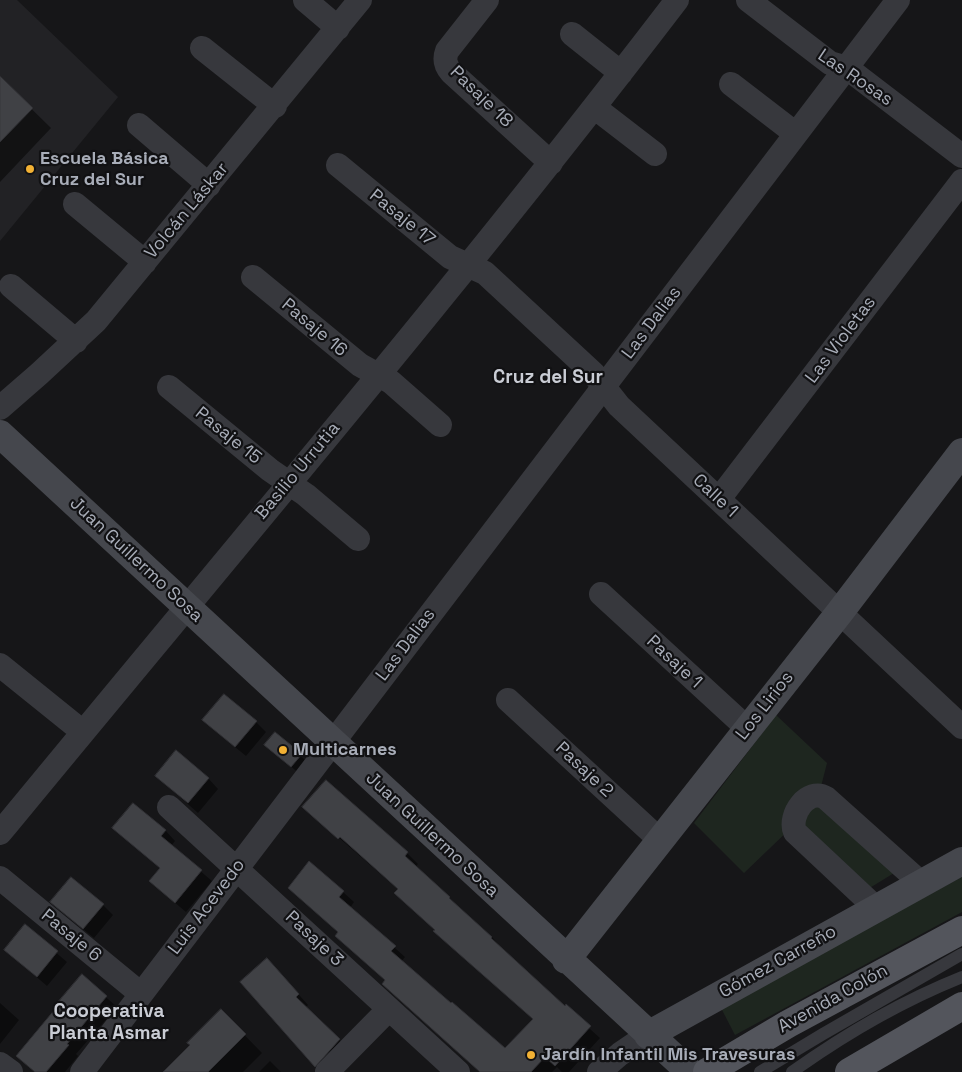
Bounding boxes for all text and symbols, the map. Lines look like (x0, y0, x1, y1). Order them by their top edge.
street label: Las Rosas (813, 45, 897, 111)
street label: Pasaje 18 (445, 62, 517, 132)
place label: Escuela Básica Cruz del Sur (40, 148, 169, 190)
street label: Volcán Láskar (140, 158, 234, 264)
marker: Escuela Básica Cruz del Sur (24, 163, 36, 175)
street label: Pasaje 17 (365, 185, 439, 251)
street label: Las Dalias (618, 283, 686, 363)
street label: Las Violetas (801, 292, 881, 388)
street label: Pasaje 16 (277, 294, 351, 362)
district label: Cruz del Sur (493, 367, 603, 389)
street label: Pasaje 15 (191, 403, 265, 469)
street label: Basilio Urrutia (251, 418, 345, 524)
street label: Calle 1 (688, 470, 742, 522)
street label: Juan Guillermo Sosa (65, 493, 207, 627)
street label: Las Dalias (372, 605, 440, 685)
street label: Pasaje 1 (642, 631, 706, 693)
street label: Los Lirios (732, 667, 798, 745)
street label: Pasaje 2 (551, 738, 617, 802)
place label: Multicarnes (293, 739, 397, 761)
marker: Multicarnes (277, 744, 289, 756)
street label: Juan Guillermo Sosa (361, 768, 503, 902)
street label: Luis Acevedo (164, 855, 250, 959)
street label: Pasaje 6 (36, 905, 106, 967)
street label: Pasaje 3 (281, 907, 347, 971)
street label: Gómez Carreño (716, 921, 840, 1003)
street label: Avenida Colón (774, 960, 892, 1038)
district label: Cooperativa Planta Asmar (49, 1001, 169, 1045)
place label: Jardín Infantil Mis Travesuras (541, 1044, 795, 1066)
marker: Jardín Infantil Mis Travesuras (525, 1049, 537, 1061)

